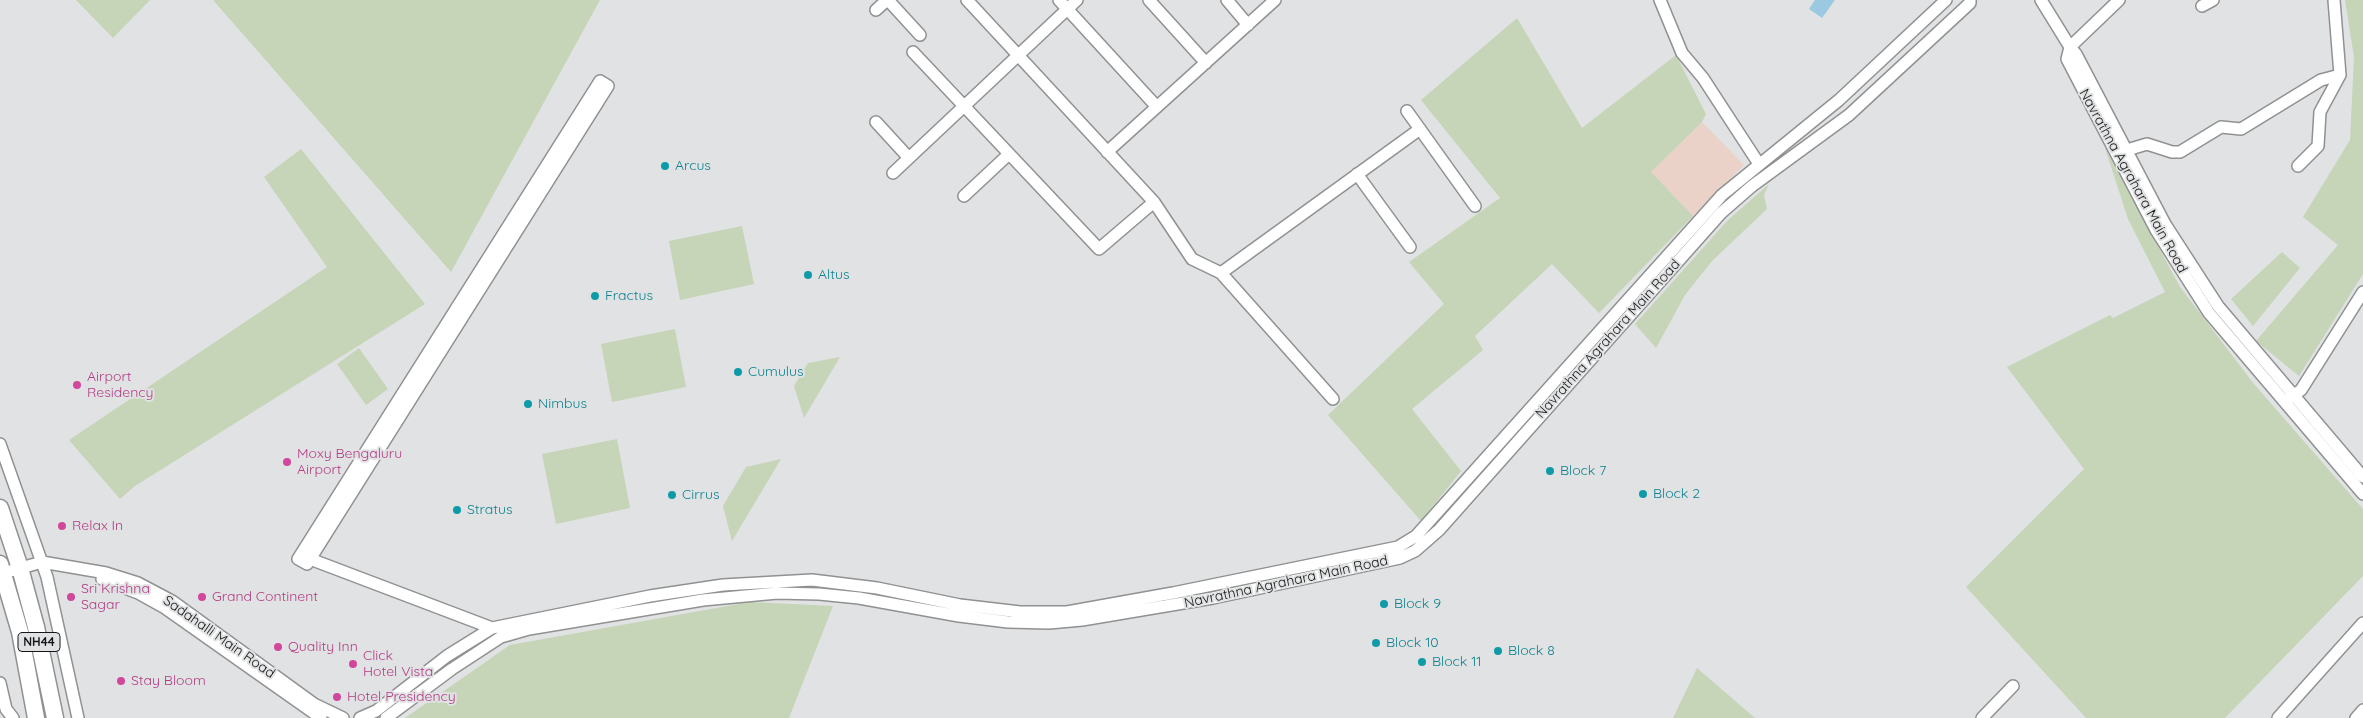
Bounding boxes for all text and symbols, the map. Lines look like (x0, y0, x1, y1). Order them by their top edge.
street label: Navrathna Agrahara Main Road (2075, 86, 2191, 276)
place label: Arcus (675, 158, 711, 174)
marker: Arcus (659, 160, 671, 172)
street label: Navrathna Agrahara Main Road (1532, 256, 1684, 422)
place label: Altus (818, 267, 850, 283)
marker: Altus (802, 269, 814, 281)
place label: Fractus (605, 288, 653, 304)
marker: Fractus (589, 290, 601, 302)
place label: Cumulus (748, 364, 804, 380)
marker: Cumulus (732, 366, 744, 378)
place label: Airport Residency (87, 369, 153, 402)
marker: Airport Residency (71, 379, 83, 391)
place label: Nimbus (538, 396, 587, 412)
marker: Nimbus (522, 398, 534, 410)
place label: Moxy Bengaluru Airport (297, 446, 402, 478)
marker: Moxy Bengaluru Airport (281, 456, 293, 468)
place label: Block 7 (1560, 463, 1606, 479)
marker: Block 7 (1544, 465, 1556, 477)
place label: Block 2 (1653, 486, 1700, 502)
place label: Cirrus (682, 487, 719, 503)
marker: Block 2 (1637, 488, 1649, 500)
marker: Cirrus (666, 489, 678, 501)
place label: Stratus (467, 502, 513, 518)
marker: Stratus (451, 504, 463, 516)
place label: Relax In (72, 518, 123, 534)
marker: Relax In (56, 520, 68, 532)
street label: Navrathna Agrahara Main Road (1183, 552, 1389, 612)
place label: Sri Krishna Sagar (81, 581, 150, 614)
place label: Grand Continent (212, 589, 318, 605)
marker: Sri Krishna Sagar (65, 591, 77, 603)
marker: Grand Continent (196, 591, 208, 603)
street label: Sadahalli Main Road (160, 592, 278, 682)
place label: Block 9 (1394, 596, 1441, 612)
marker: Block 9 (1378, 598, 1390, 610)
road number: NH44 (18, 632, 60, 652)
place label: Block 10 (1386, 635, 1439, 651)
marker: Block 10 (1370, 637, 1382, 649)
place label: Quality Inn (288, 639, 358, 655)
marker: Quality Inn (272, 641, 284, 653)
place label: Block 8 (1508, 643, 1555, 659)
marker: Block 8 (1492, 645, 1504, 657)
place label: Click Hotel Vista (363, 648, 433, 680)
place label: Block 11 (1432, 654, 1482, 670)
marker: Block 11 (1416, 656, 1428, 668)
marker: Click Hotel Vista (347, 658, 359, 670)
place label: Stay Bloom (131, 673, 206, 689)
marker: Stay Bloom (115, 675, 127, 687)
place label: Hotel Presidency (347, 689, 456, 705)
marker: Hotel Presidency (331, 691, 343, 703)

